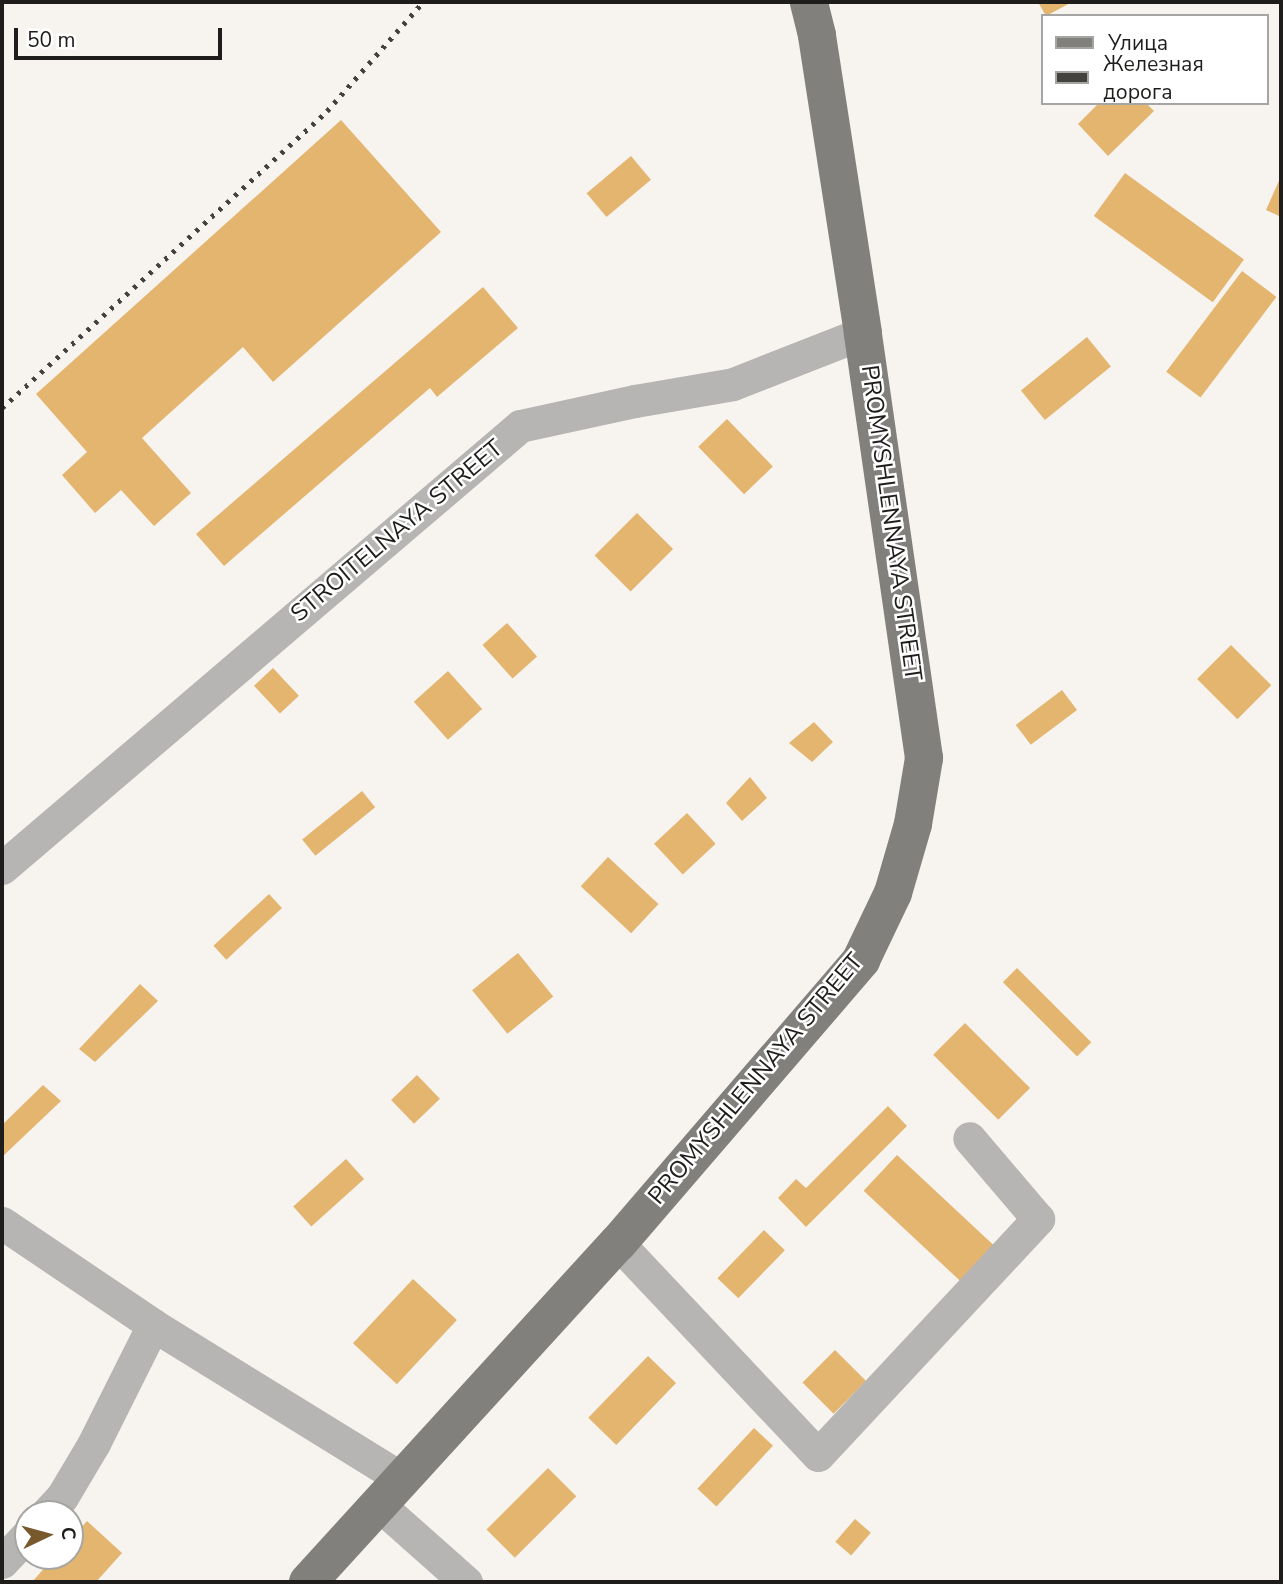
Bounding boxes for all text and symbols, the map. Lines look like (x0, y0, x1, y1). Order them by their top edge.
scale bar (18, 14, 226, 58)
legend (1042, 14, 1269, 105)
text: 50 m (27, 26, 76, 54)
text: Улица (1108, 29, 1168, 57)
text: Железная дорога (1103, 50, 1204, 106)
street label: PROMYSHLENNAYA STREET (855, 363, 927, 683)
street label: STROITELNAYA STREET (285, 434, 509, 628)
street label: PROMYSHLENNAYA STREET (643, 948, 869, 1210)
north arrow (14, 1500, 84, 1570)
text: С (54, 1526, 81, 1541)

